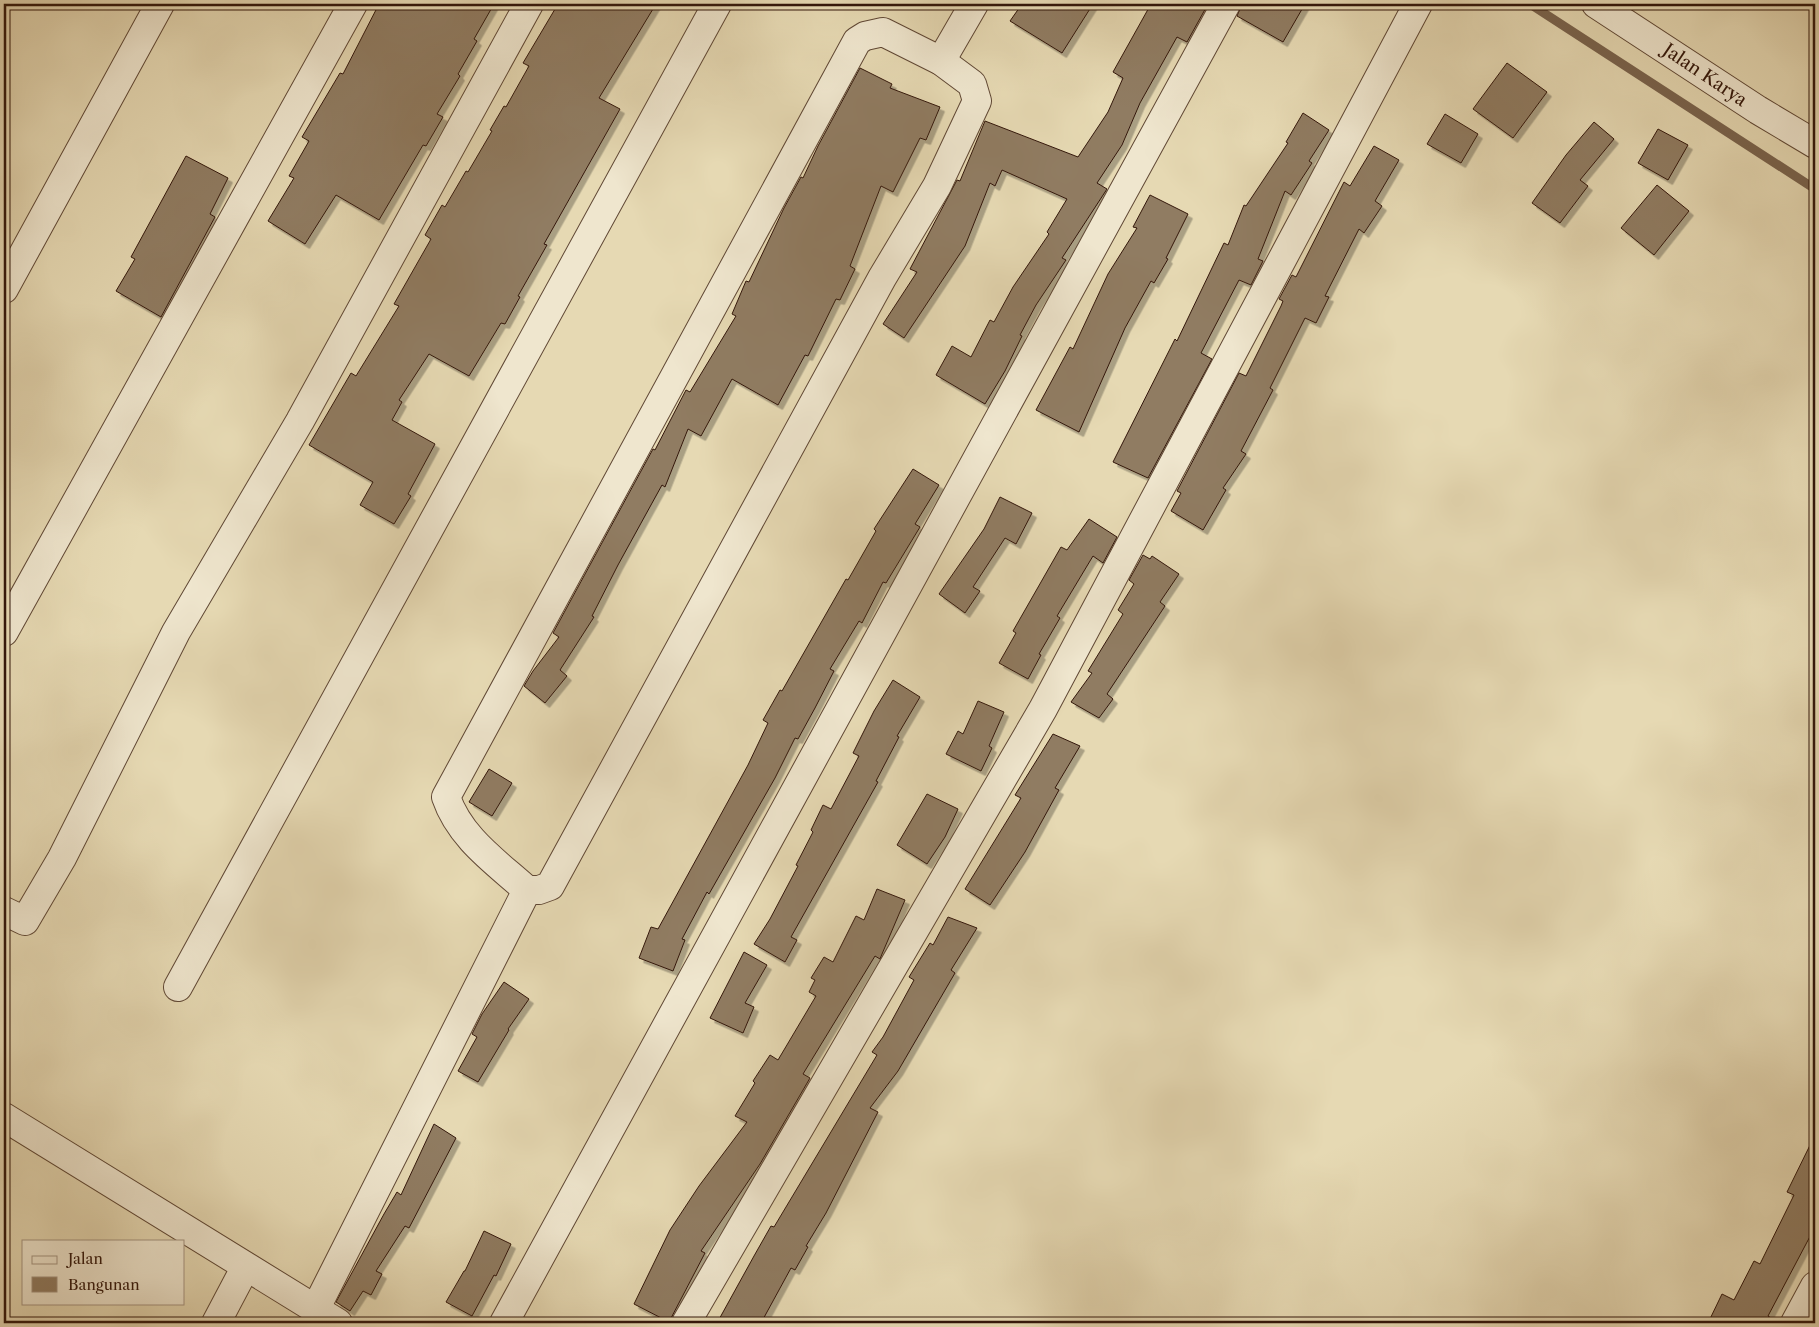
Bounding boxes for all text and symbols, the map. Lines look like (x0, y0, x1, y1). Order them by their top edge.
street label: Jalan Karya (1656, 37, 1752, 111)
legend (22, 1240, 185, 1304)
text: Jalan (66, 1249, 103, 1268)
text: Bangunan (68, 1275, 140, 1294)

